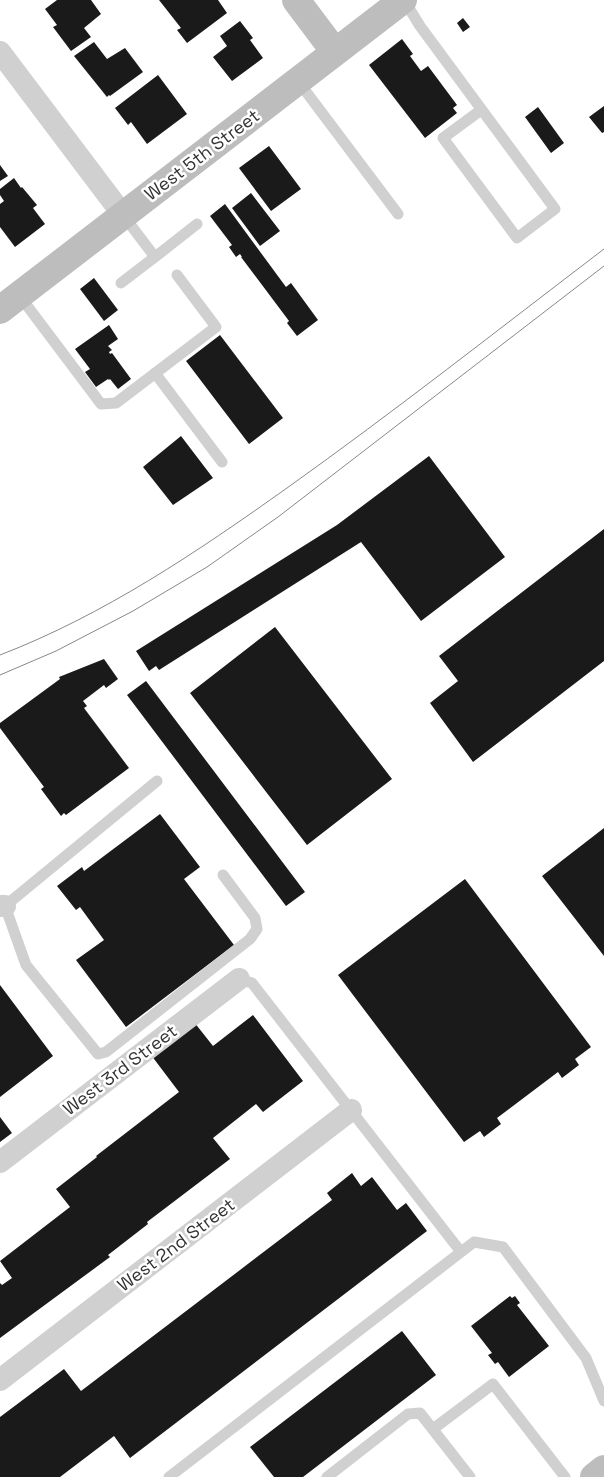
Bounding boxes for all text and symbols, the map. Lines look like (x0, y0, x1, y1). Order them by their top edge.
street label: West 5th Street (140, 104, 264, 205)
street label: West 3rd Street (58, 1019, 181, 1120)
street label: West 2nd Street (112, 1193, 239, 1296)

